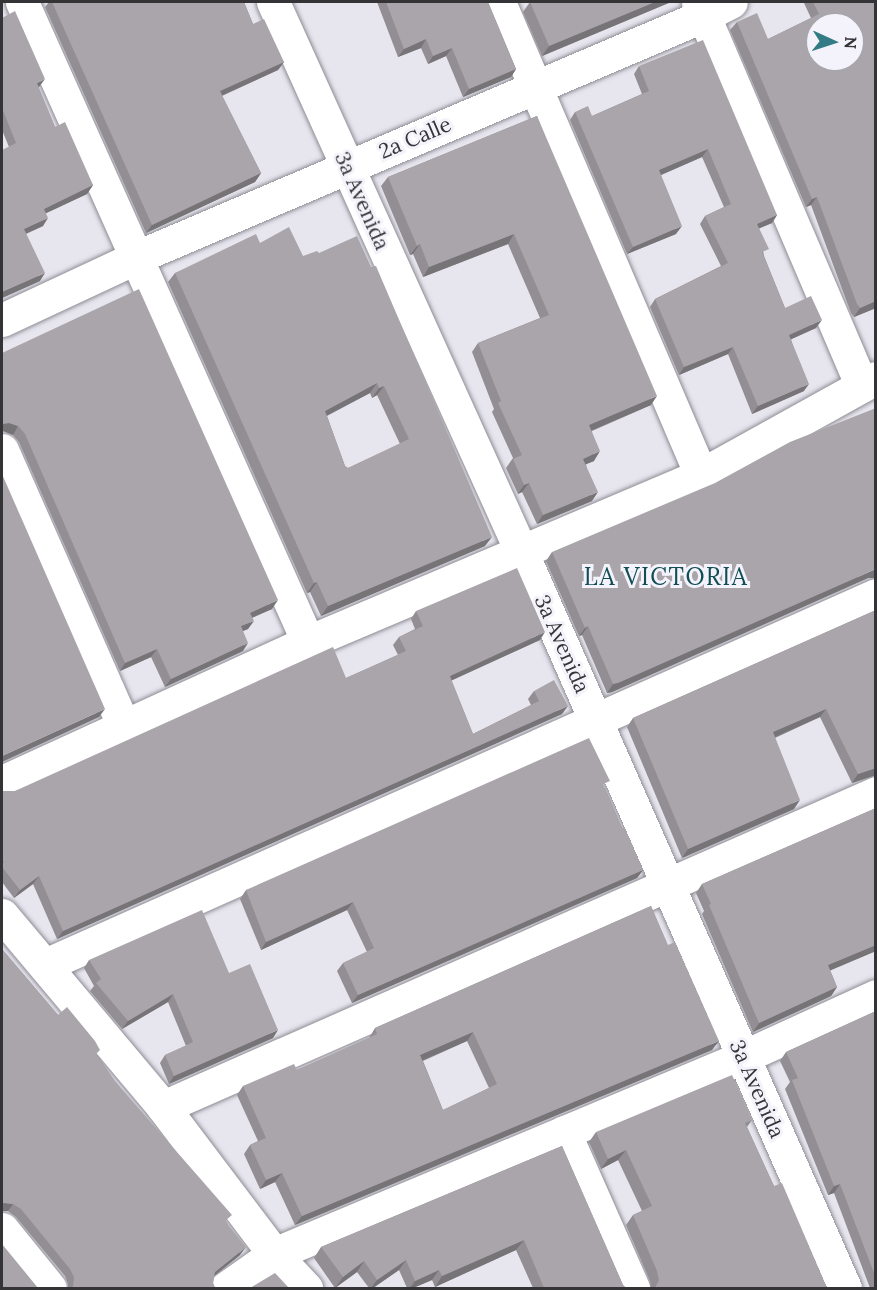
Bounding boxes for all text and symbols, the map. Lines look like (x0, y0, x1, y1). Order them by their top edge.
north arrow (805, 12, 865, 72)
text: N (841, 36, 861, 50)
street label: 2a Calle (375, 112, 455, 164)
street label: 3a Avenida (329, 148, 395, 254)
district label: LA VICTORIA (584, 563, 748, 591)
street label: 3a Avenida (529, 591, 595, 697)
street label: 3a Avenida (724, 1036, 790, 1142)

